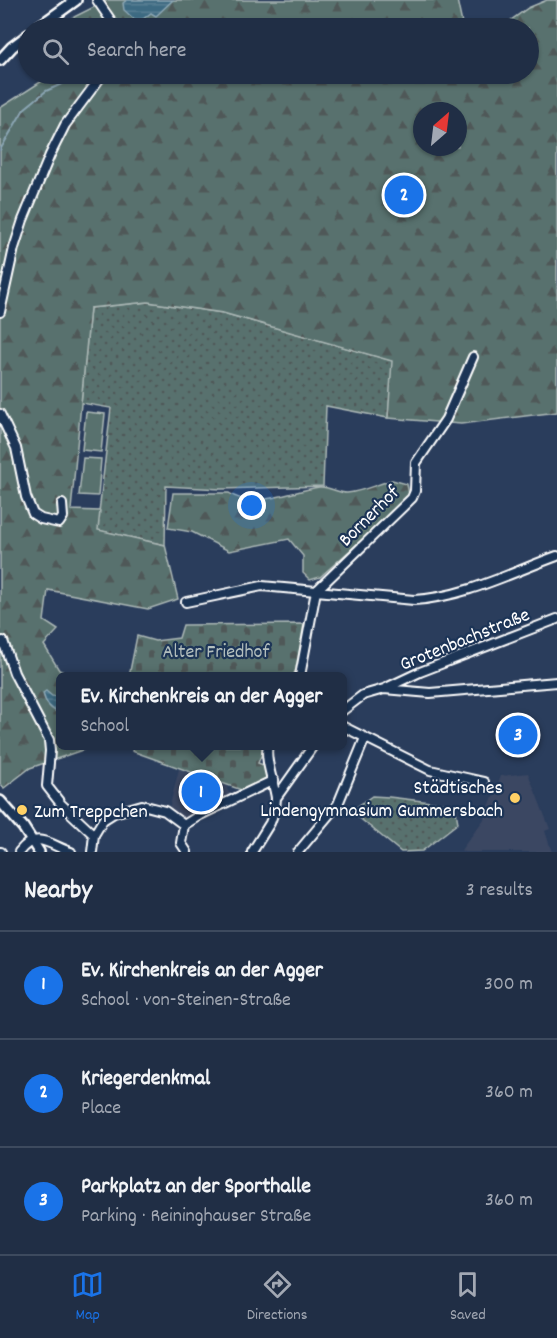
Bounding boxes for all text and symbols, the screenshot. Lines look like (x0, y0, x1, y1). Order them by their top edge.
search box (18, 18, 539, 84)
icon: search (39, 35, 72, 68)
text: Search here (87, 36, 186, 67)
north arrow (413, 102, 467, 156)
pin: 2 (384, 172, 424, 218)
street label: Bornerhof (333, 480, 408, 554)
your location (237, 491, 266, 520)
street label: Grotenbachstraße (396, 602, 535, 680)
park label: Alter Friedhof (162, 639, 271, 667)
popup (56, 672, 347, 750)
text: Ev. Kirchenkreis an der Agger (80, 682, 323, 713)
pin: 3 (498, 712, 538, 758)
text: School (80, 713, 129, 741)
pin: 1 (182, 770, 220, 814)
place label: Städtisches Lindengymnasium Gummersbach (260, 775, 503, 826)
marker: Städtisches Lindengymnasium Gummersbach (508, 791, 522, 805)
place label: Zum Treppchen (34, 799, 148, 827)
marker: Zum Treppchen (15, 803, 29, 817)
text: Nearby (24, 873, 92, 910)
text: 3 results (466, 877, 533, 905)
text: Ev. Kirchenkreis an der Agger (81, 956, 323, 987)
text: 1 (41, 971, 46, 999)
text: 300 m (484, 971, 533, 999)
text: School · von-Steinen-Straße (81, 987, 291, 1015)
text: Kriegerdenkmal (81, 1064, 210, 1095)
text: 2 (39, 1079, 48, 1107)
text: 360 m (485, 1079, 533, 1107)
text: Place (81, 1095, 121, 1123)
text: Parkplatz an der Sporthalle (81, 1172, 311, 1203)
text: 3 (39, 1187, 48, 1215)
text: 360 m (485, 1187, 533, 1215)
text: Parking · Reininghauser Straße (81, 1203, 311, 1231)
tab: Map (71, 1268, 104, 1327)
tab: Directions (247, 1268, 307, 1327)
tab: Saved (450, 1268, 486, 1327)

